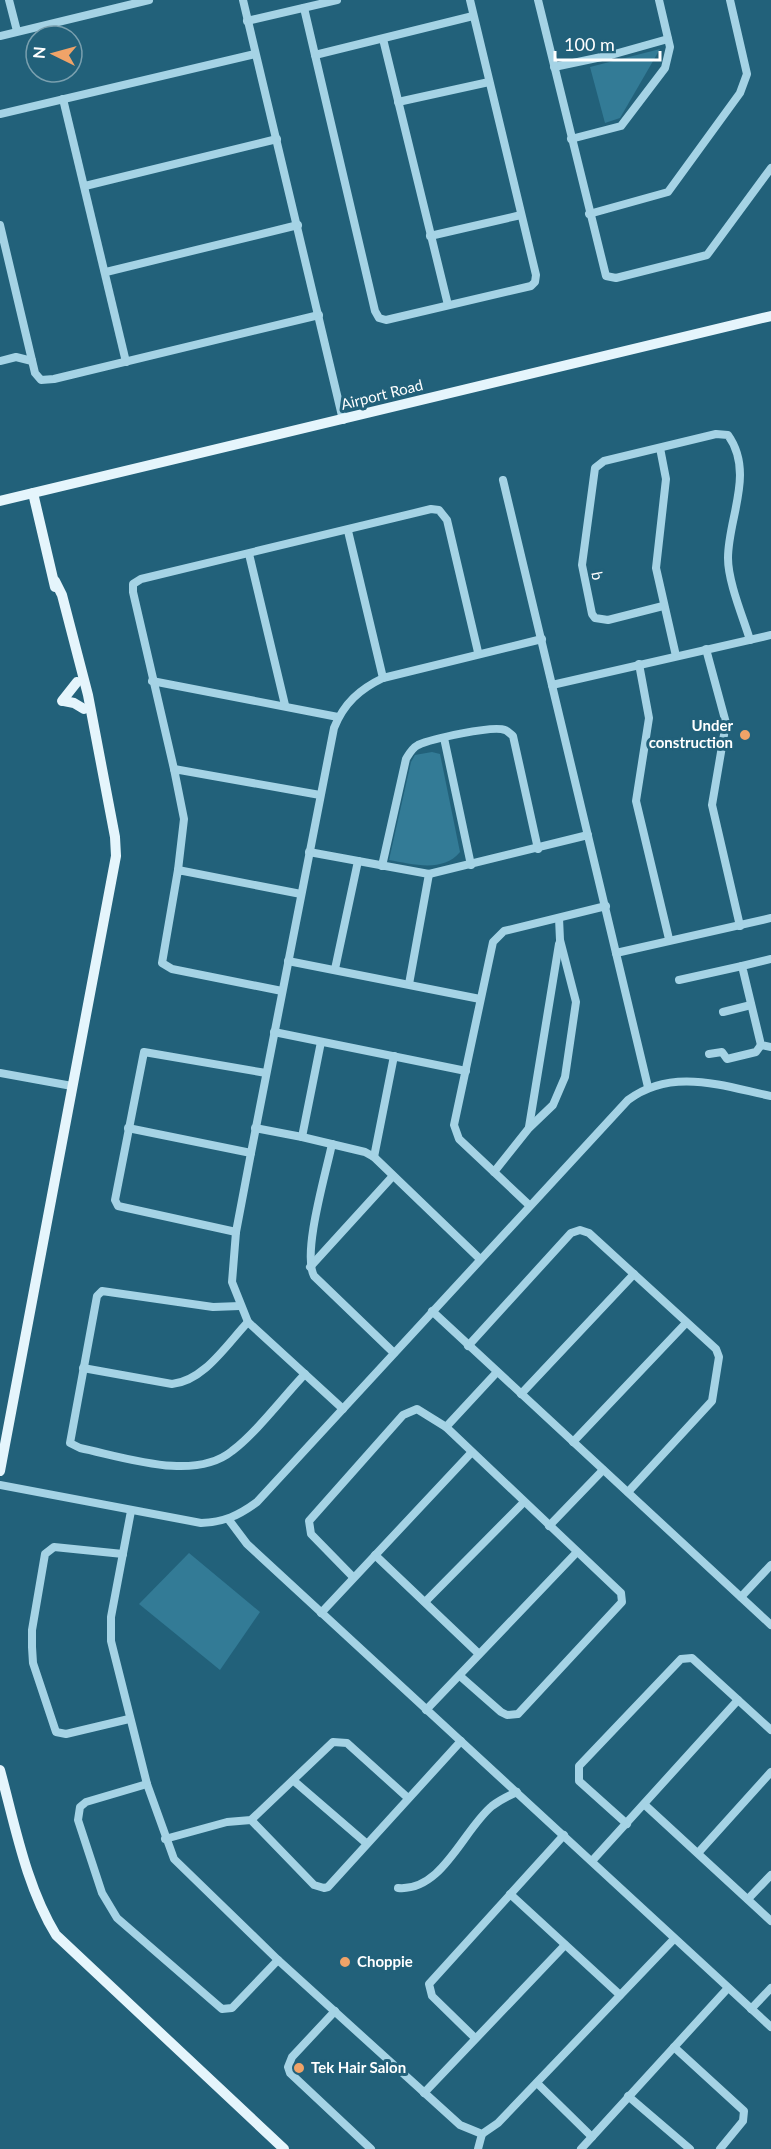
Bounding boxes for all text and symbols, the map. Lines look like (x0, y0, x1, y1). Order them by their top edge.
north arrow (24, 24, 84, 84)
scale bar (555, 24, 660, 62)
text: 100 m (564, 33, 615, 55)
text: N (29, 46, 49, 60)
street label: Airport Road (339, 375, 425, 413)
street label: b (588, 570, 608, 582)
place label: Under construction (649, 716, 733, 751)
marker: Under construction (738, 728, 752, 742)
place label: Choppie (357, 1952, 413, 1970)
marker: Choppie (338, 1955, 352, 1969)
place label: Tek Hair Salon (311, 2058, 406, 2076)
marker: Tek Hair Salon (292, 2061, 306, 2075)

